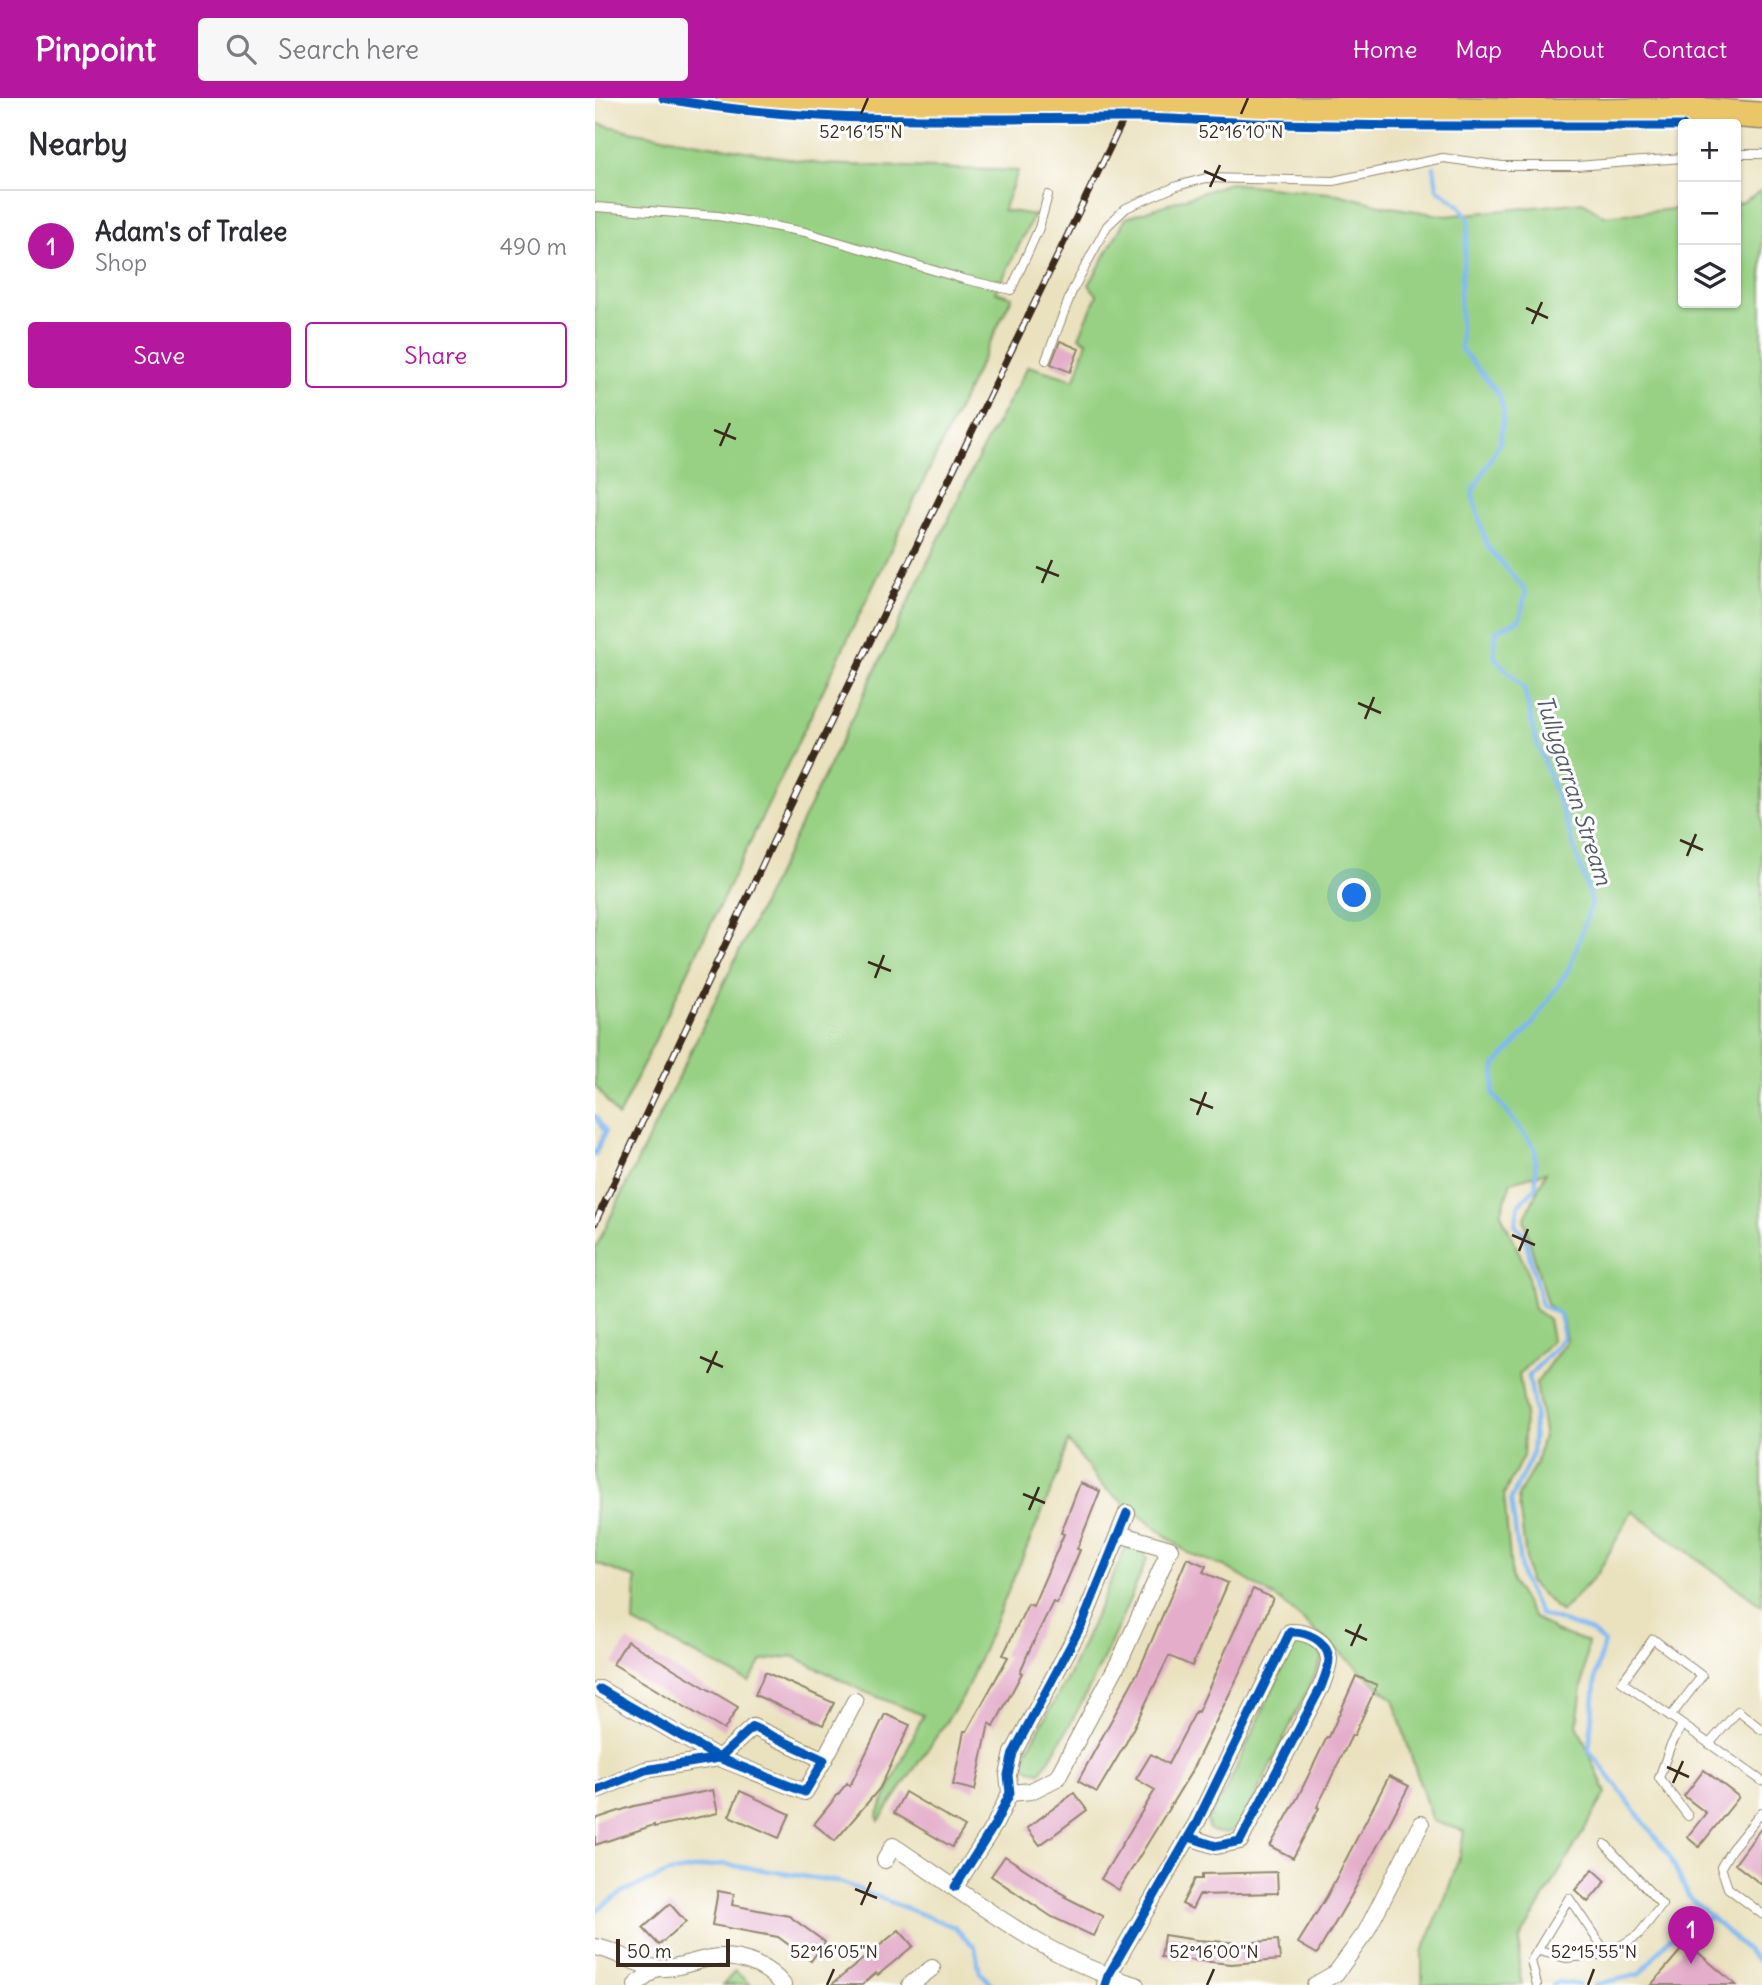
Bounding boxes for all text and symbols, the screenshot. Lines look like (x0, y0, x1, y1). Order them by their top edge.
search box (198, 18, 688, 81)
text: Pinpoint (35, 28, 156, 70)
icon: search (222, 30, 260, 68)
text: Search here (278, 33, 419, 66)
text: Home (1353, 34, 1417, 64)
text: Map (1455, 34, 1502, 64)
text: About (1540, 34, 1604, 64)
text: Contact (1642, 34, 1727, 64)
map controls (1678, 119, 1741, 308)
button: + (1678, 119, 1741, 182)
text: 52°16'15"N (819, 120, 903, 143)
text: 52°16'10"N (1199, 120, 1283, 143)
text: Nearby (28, 125, 128, 163)
button: − (1678, 182, 1741, 245)
text: Adam's of Tralee (95, 215, 287, 248)
text: 1 (46, 232, 56, 261)
text: 490 m (500, 232, 567, 261)
button: layers (1678, 245, 1741, 308)
text: Shop (95, 248, 147, 277)
button: Save (28, 322, 291, 388)
button: Share (305, 322, 567, 388)
water label: Tullygarran Stream (1530, 691, 1619, 889)
your location (1337, 878, 1371, 912)
pin: 1 (1668, 1906, 1714, 1964)
scale bar (616, 1936, 730, 1968)
text: 50 m (627, 1939, 672, 1963)
text: 52°16'05"N (790, 1940, 878, 1963)
text: 52°16'00"N (1169, 1940, 1259, 1963)
text: 52°15'55"N (1551, 1940, 1637, 1963)

